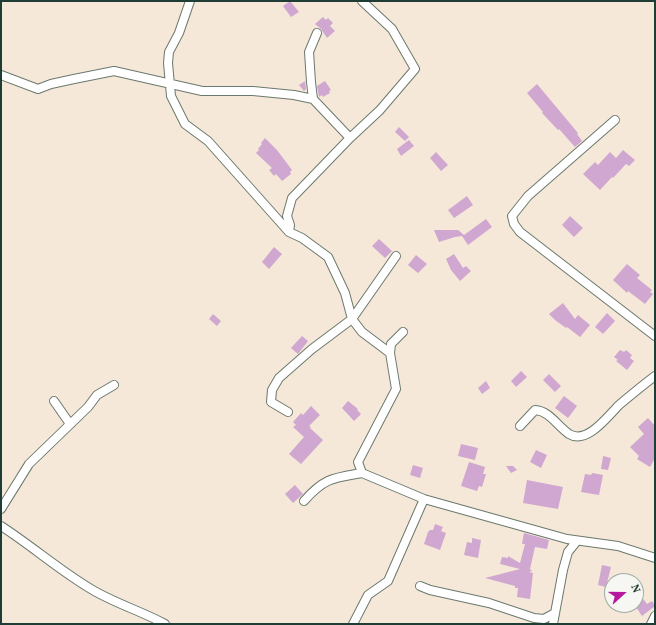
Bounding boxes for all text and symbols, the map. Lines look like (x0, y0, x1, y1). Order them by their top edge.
north arrow (604, 573, 644, 613)
text: N (626, 582, 643, 595)

